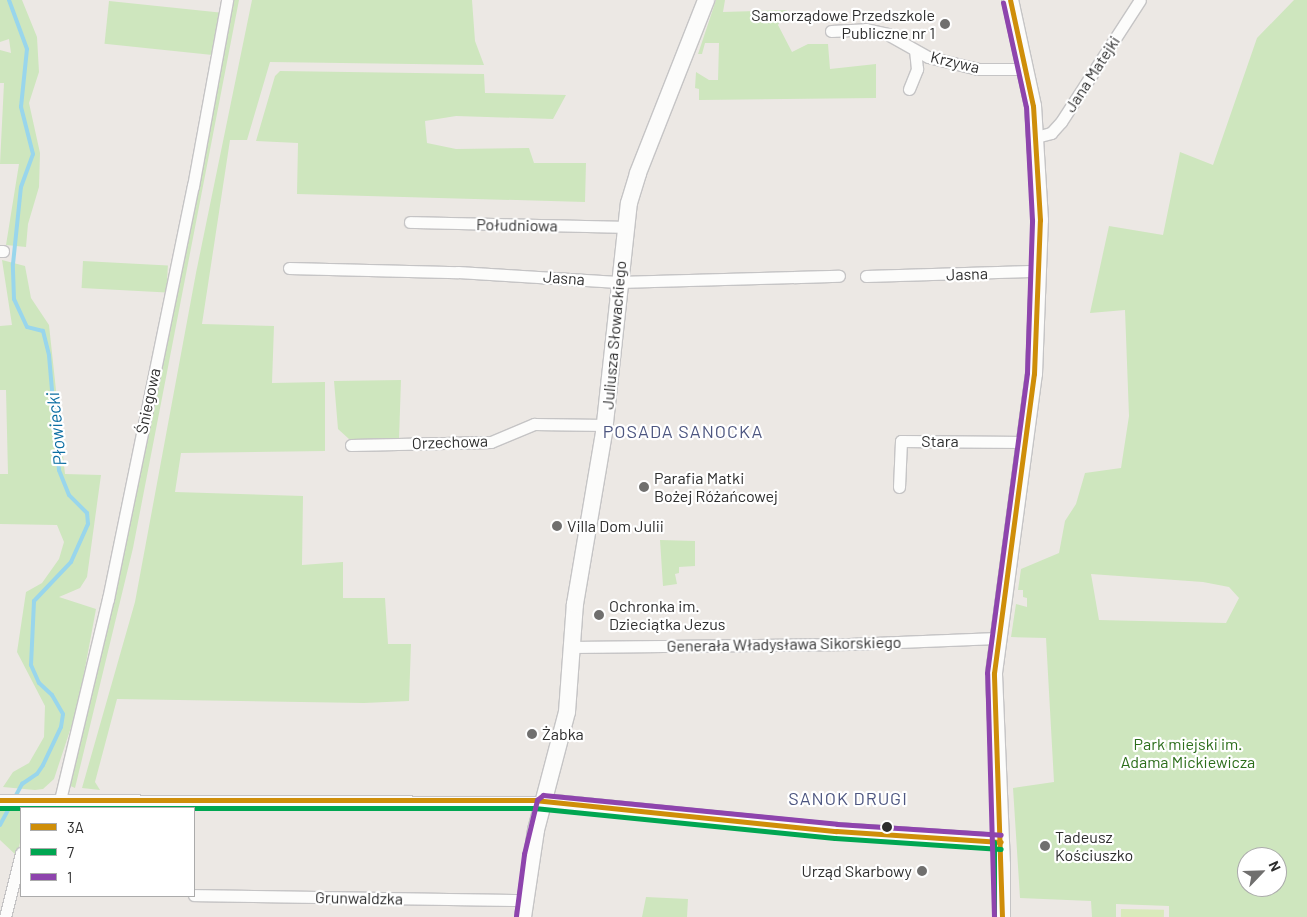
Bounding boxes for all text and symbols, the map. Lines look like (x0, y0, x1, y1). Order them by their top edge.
place label: Samorządowe Przedszkole Publiczne nr 1 (751, 5, 935, 43)
marker: Samorządowe Przedszkole Publiczne nr 1 (939, 18, 951, 30)
street label: Jana Matejki (1060, 32, 1124, 116)
street label: Krzywa (929, 47, 981, 77)
street label: Południowa (476, 215, 558, 235)
street label: Juliusza Słowackiego (598, 260, 630, 410)
street label: Jasna (946, 264, 988, 284)
street label: Jasna (542, 267, 586, 289)
street label: Śniegowa (132, 366, 164, 436)
water label: Płowiecki (41, 391, 71, 467)
district label: POSADA SANOCKA (601, 420, 765, 442)
street label: Orzechowa (412, 431, 488, 453)
street label: Stara (921, 431, 959, 451)
place label: Parafia Matki Bożej Różańcowej (654, 468, 778, 506)
marker: Parafia Matki Bożej Różańcowej (638, 481, 650, 493)
place label: Villa Dom Julii (567, 516, 664, 536)
marker: Villa Dom Julii (551, 520, 563, 532)
place label: Ochronka im. Dzieciątka Jezus (609, 596, 725, 634)
marker: Ochronka im. Dzieciątka Jezus (593, 609, 605, 621)
street label: Generała Władysława Sikorskiego (666, 632, 902, 656)
place label: Żabka (542, 724, 584, 744)
marker: Żabka (526, 728, 538, 740)
park label: Park miejski im. Adama Mickiewicza (1121, 734, 1255, 772)
district label: SANOK DRUGI (787, 787, 909, 809)
legend (20, 807, 195, 897)
text: 3A (67, 818, 84, 836)
unlabelled marker (882, 822, 892, 832)
place label: Tadeusz Kościuszko (1055, 827, 1133, 865)
marker: Tadeusz Kościuszko (1039, 840, 1051, 852)
text: 7 (67, 843, 74, 861)
north arrow (1237, 847, 1287, 897)
text: N (1266, 858, 1285, 874)
place label: Urząd Skarbowy (802, 861, 912, 881)
marker: Urząd Skarbowy (916, 865, 928, 877)
text: 1 (67, 868, 72, 886)
street label: Grunwaldzka (315, 888, 403, 908)

